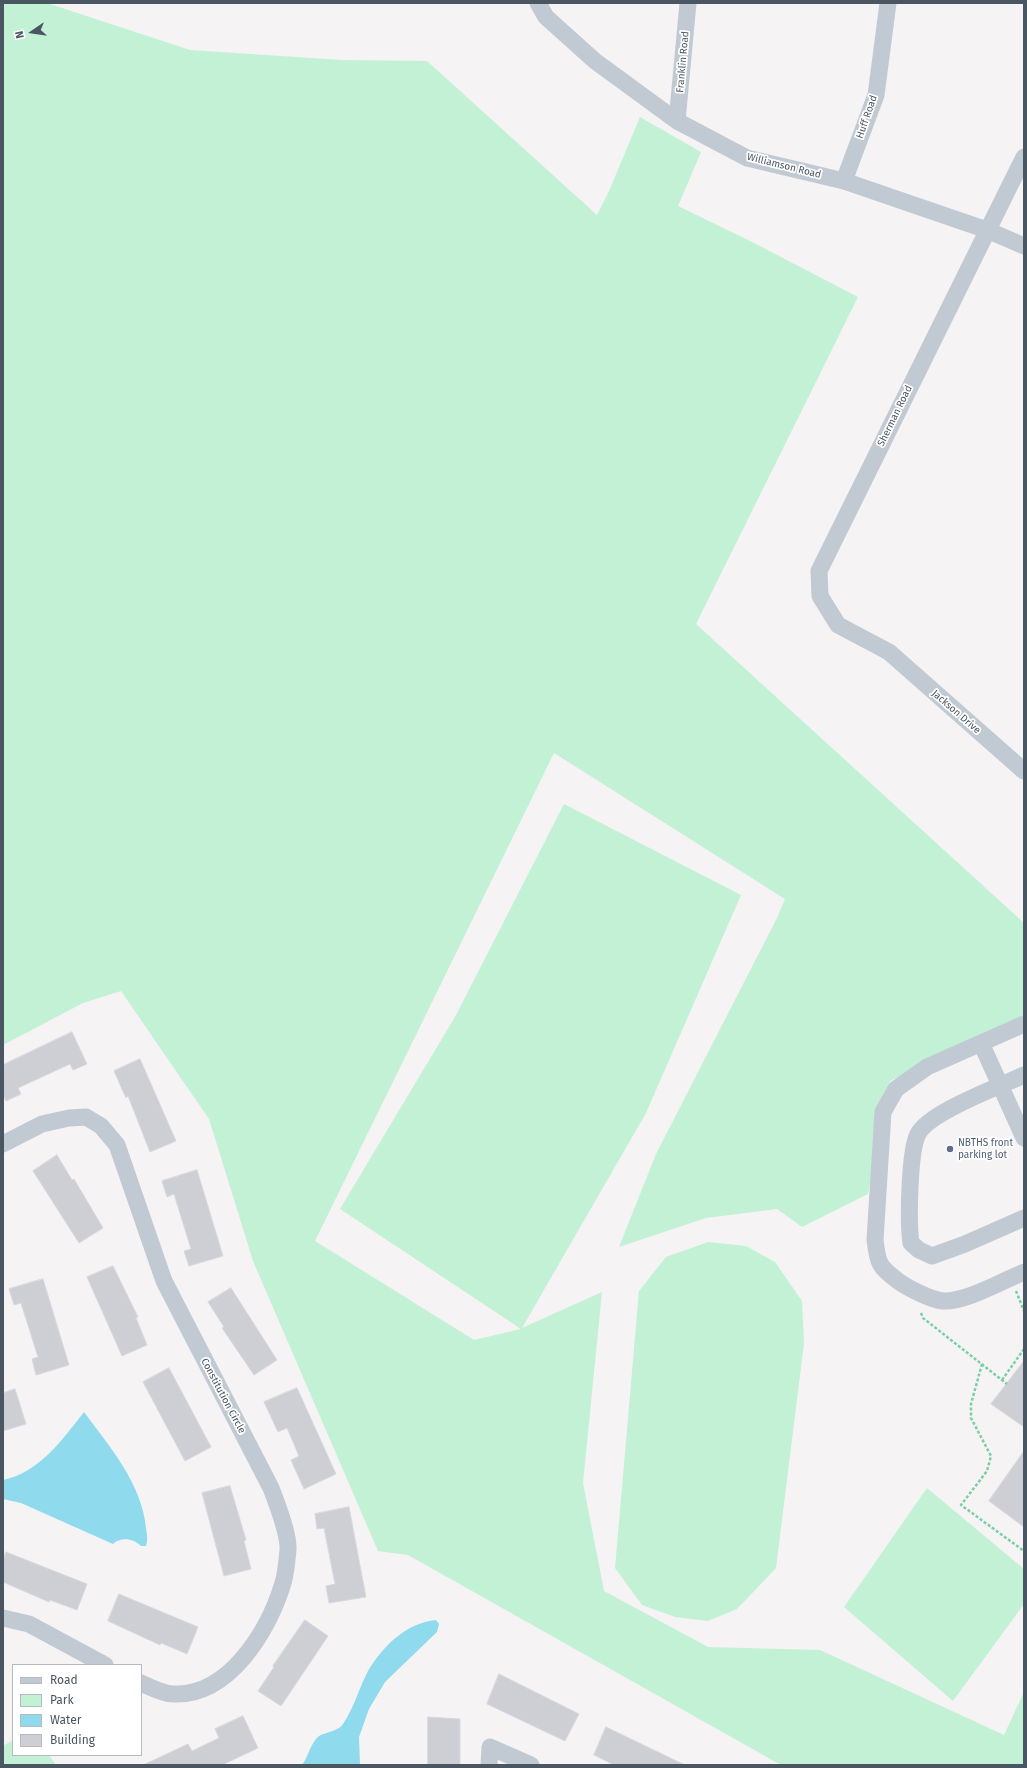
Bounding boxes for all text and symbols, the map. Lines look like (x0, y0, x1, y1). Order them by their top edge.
north arrow (12, 12, 52, 52)
text: N (13, 30, 27, 40)
street label: Franklin Road (674, 31, 692, 93)
street label: Huff Road (854, 94, 880, 140)
street label: Williamson Road (746, 151, 822, 181)
street label: Sherman Road (875, 384, 915, 448)
street label: Jackson Drive (929, 688, 983, 736)
place label: NBTHS front parking lot (958, 1137, 1013, 1160)
marker: NBTHS front parking lot (945, 1144, 955, 1154)
street label: Constitution Circle (198, 1356, 248, 1436)
legend (12, 1664, 142, 1756)
text: Road (50, 1673, 78, 1687)
text: Park (50, 1693, 74, 1707)
text: Water (50, 1713, 81, 1727)
text: Building (50, 1733, 95, 1747)

